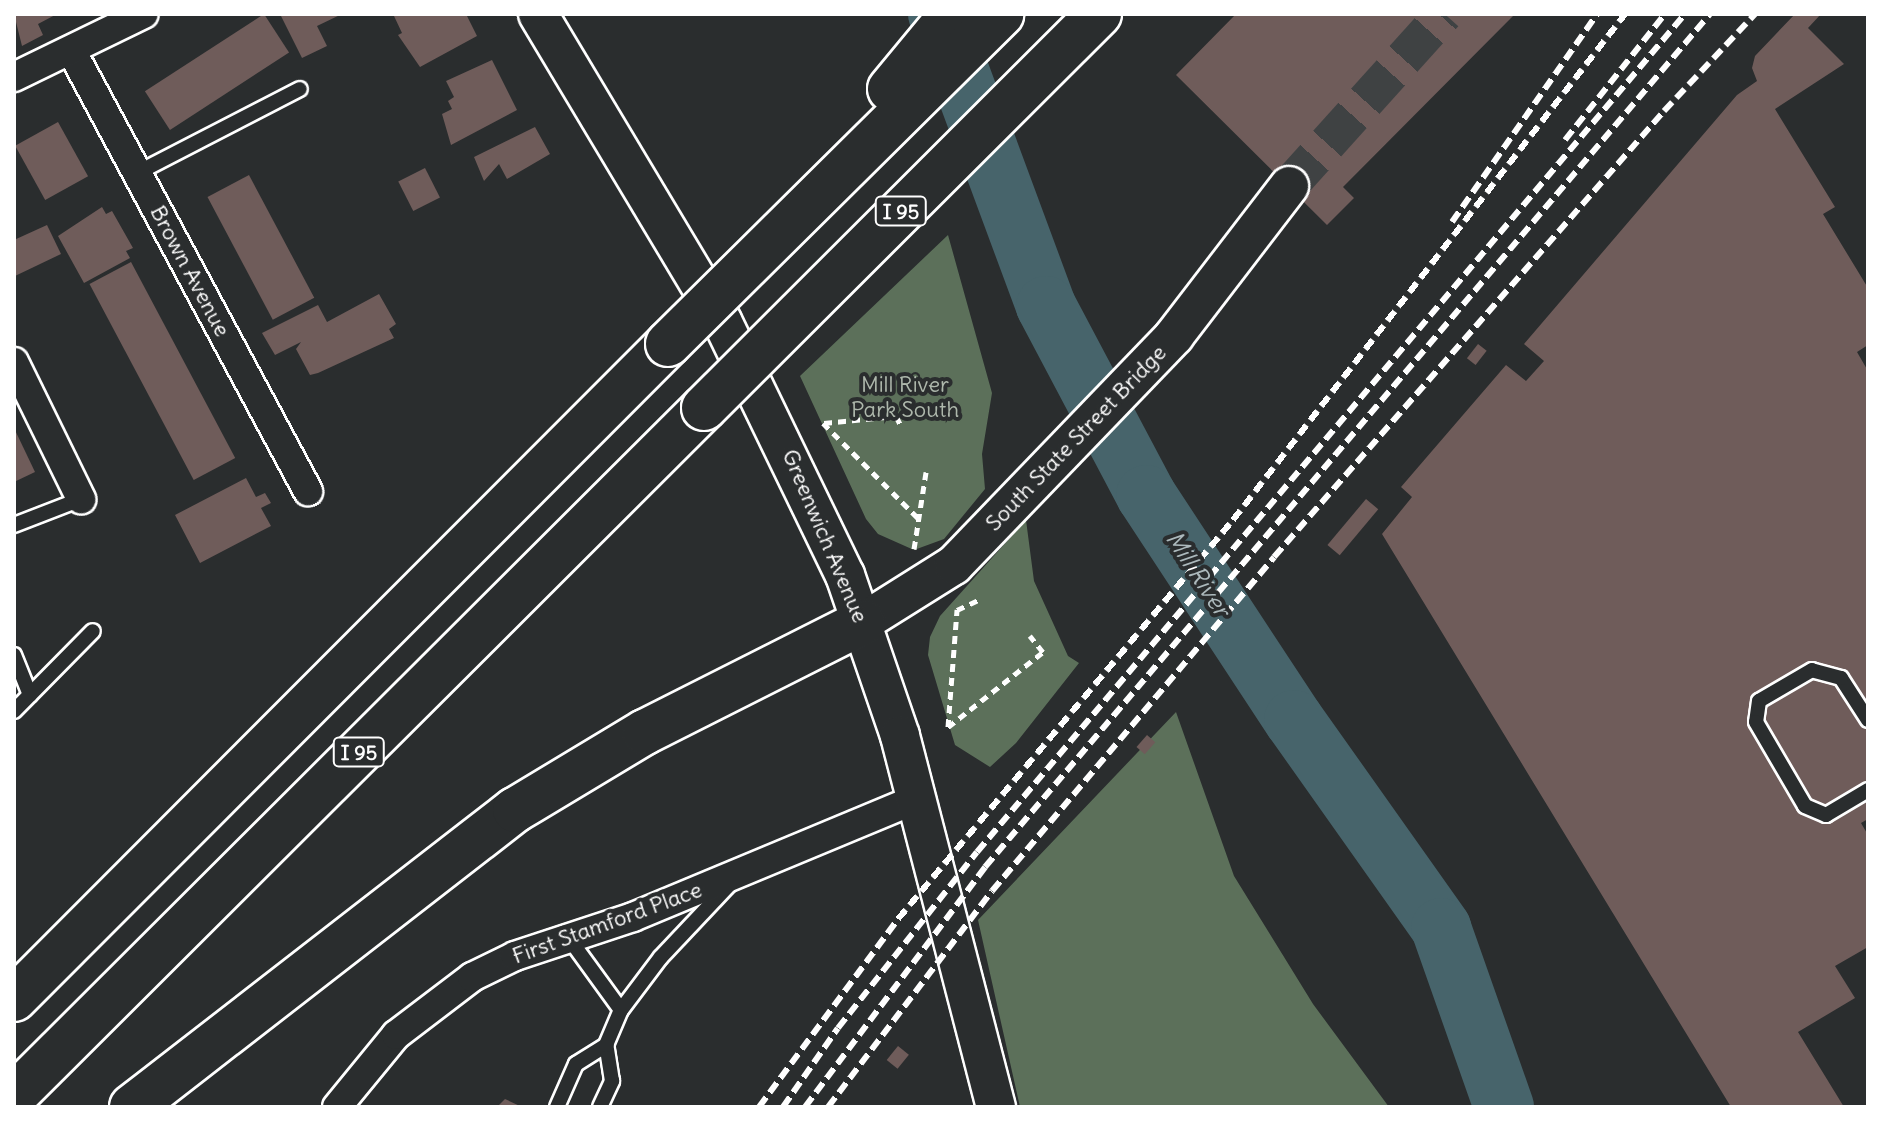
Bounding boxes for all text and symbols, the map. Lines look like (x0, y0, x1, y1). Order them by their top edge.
road number: I 95 (873, 195, 929, 227)
street label: Brown Avenue (144, 201, 236, 341)
street label: South State Street Bridge (980, 340, 1172, 536)
park label: Mill River Park South (851, 371, 959, 422)
street label: Greenwich Avenue (777, 445, 873, 627)
water label: Mill River (1160, 526, 1236, 622)
road number: I 95 (331, 736, 387, 768)
street label: First Stamford Place (509, 876, 705, 970)

